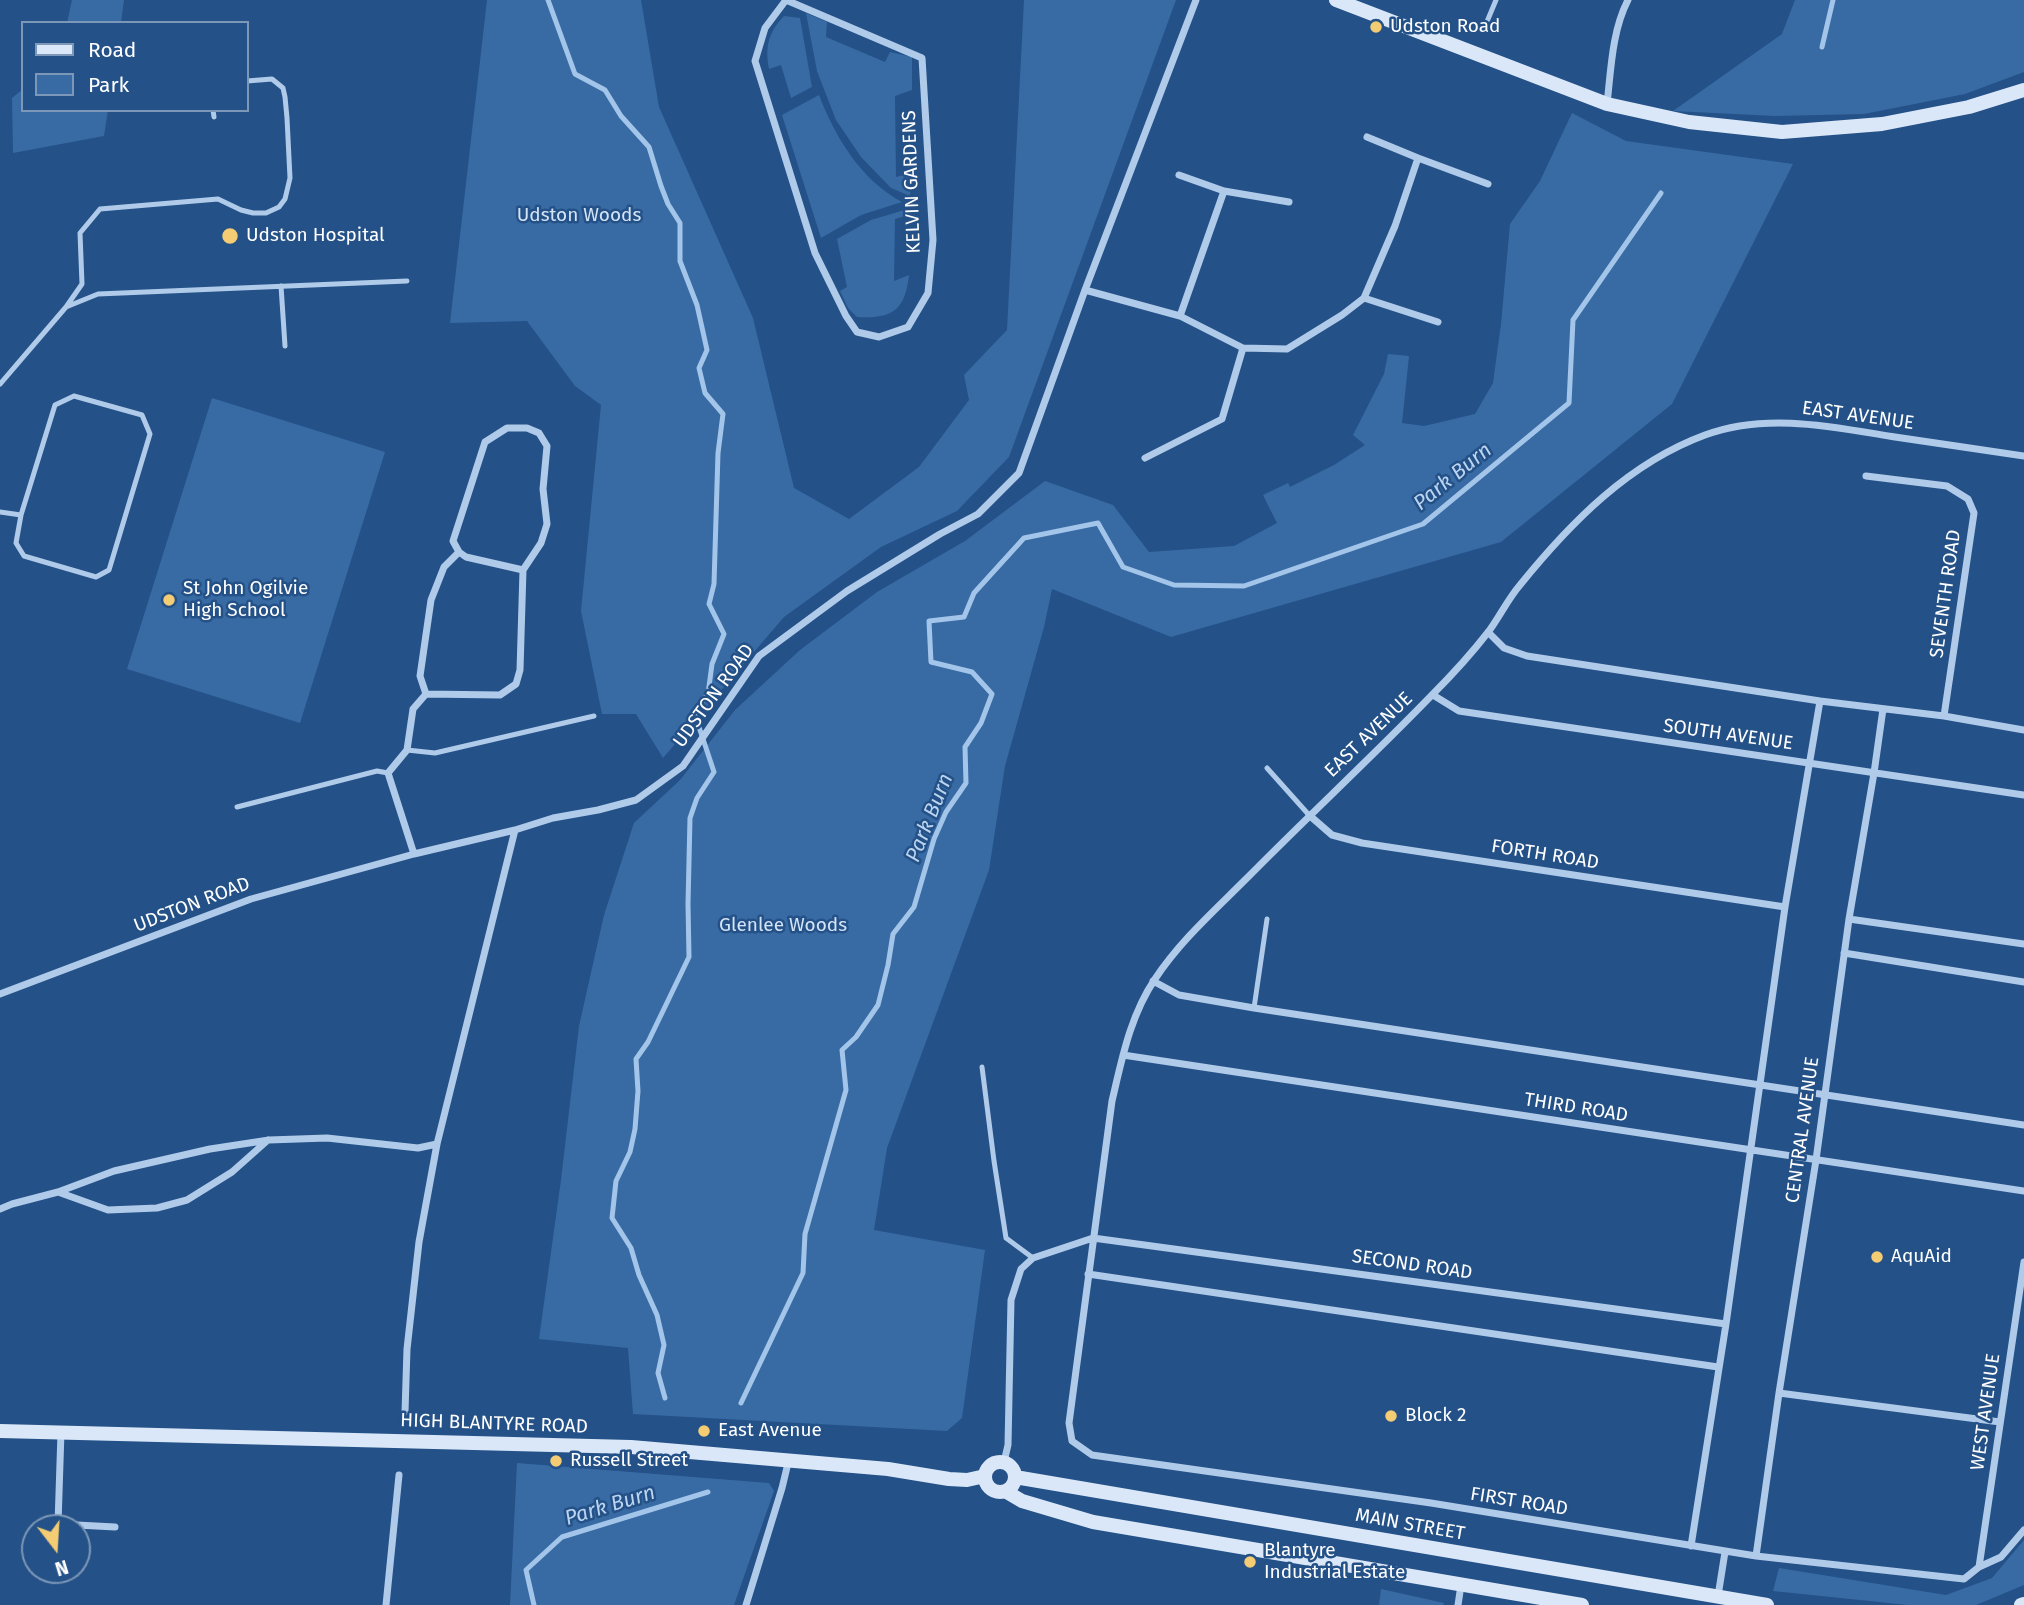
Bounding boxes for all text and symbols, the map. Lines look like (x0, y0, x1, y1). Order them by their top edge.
place label: Udston Road (1390, 16, 1500, 38)
marker: Udston Road (1368, 19, 1384, 35)
legend (21, 21, 248, 112)
text: Road (88, 37, 136, 63)
text: Park (88, 72, 129, 98)
street label: KELVIN GARDENS (898, 110, 926, 254)
park label: Udston Woods (517, 205, 641, 227)
place label: Udston Hospital (246, 225, 385, 247)
marker: Udston Hospital (220, 226, 240, 246)
street label: EAST AVENUE (1801, 397, 1915, 435)
water label: Park Burn (1409, 438, 1497, 516)
street label: SEVENTH ROAD (1926, 528, 1966, 660)
place label: St John Ogilvie High School (183, 578, 308, 622)
marker: St John Ogilvie High School (161, 592, 177, 608)
street label: UDSTON ROAD (669, 640, 759, 752)
street label: EAST AVENUE (1320, 688, 1418, 782)
street label: SOUTH AVENUE (1662, 715, 1794, 755)
water label: Park Burn (901, 770, 959, 866)
street label: FORTH ROAD (1490, 835, 1600, 875)
street label: UDSTON ROAD (131, 872, 253, 938)
park label: Glenlee Woods (719, 915, 847, 937)
street label: CENTRAL AVENUE (1781, 1055, 1825, 1205)
street label: THIRD ROAD (1523, 1089, 1629, 1127)
street label: SECOND ROAD (1350, 1245, 1474, 1285)
place label: AquAid (1891, 1246, 1952, 1268)
marker: AquAid (1869, 1249, 1885, 1265)
street label: WEST AVENUE (1967, 1352, 2005, 1472)
place label: Block 2 (1405, 1405, 1466, 1427)
marker: Block 2 (1383, 1408, 1399, 1424)
street label: HIGH BLANTYRE ROAD (400, 1409, 588, 1439)
place label: East Avenue (718, 1420, 822, 1442)
marker: East Avenue (696, 1423, 712, 1439)
place label: Russell Street (570, 1450, 688, 1472)
marker: Russell Street (548, 1453, 564, 1469)
water label: Park Burn (562, 1480, 658, 1532)
street label: FIRST ROAD (1469, 1483, 1569, 1521)
street label: MAIN STREET (1354, 1504, 1466, 1546)
north arrow (21, 1514, 91, 1584)
place label: Blantyre Industrial Estate (1264, 1540, 1405, 1584)
marker: Blantyre Industrial Estate (1242, 1554, 1258, 1570)
text: N (52, 1555, 71, 1580)

